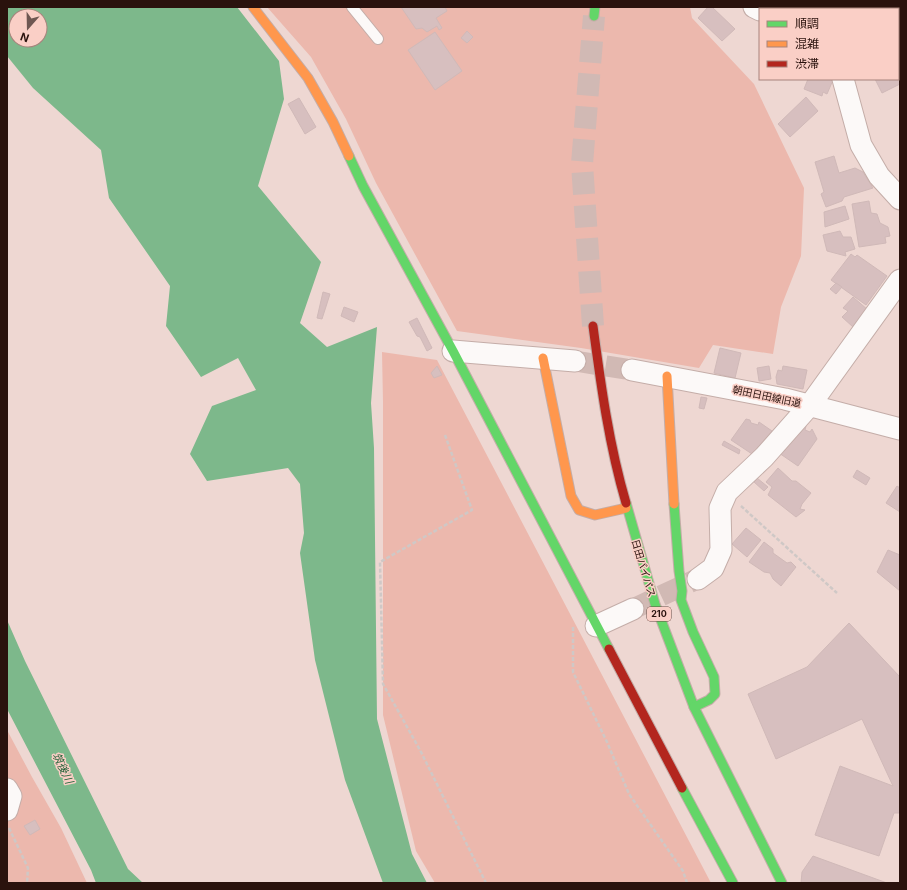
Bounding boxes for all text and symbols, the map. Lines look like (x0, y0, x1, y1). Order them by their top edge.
north arrow (8, 8, 48, 48)
legend (759, 8, 899, 80)
text: 順調 (795, 16, 819, 31)
text: N (18, 29, 31, 45)
text: 混雑 (795, 36, 819, 51)
text: 渋滞 (795, 56, 819, 71)
street label: 朝田日田線旧道 (732, 383, 802, 409)
street label: 日田バイパス (630, 538, 658, 598)
road number: 210 (647, 607, 671, 621)
water label: 筑後川 (49, 750, 77, 787)

